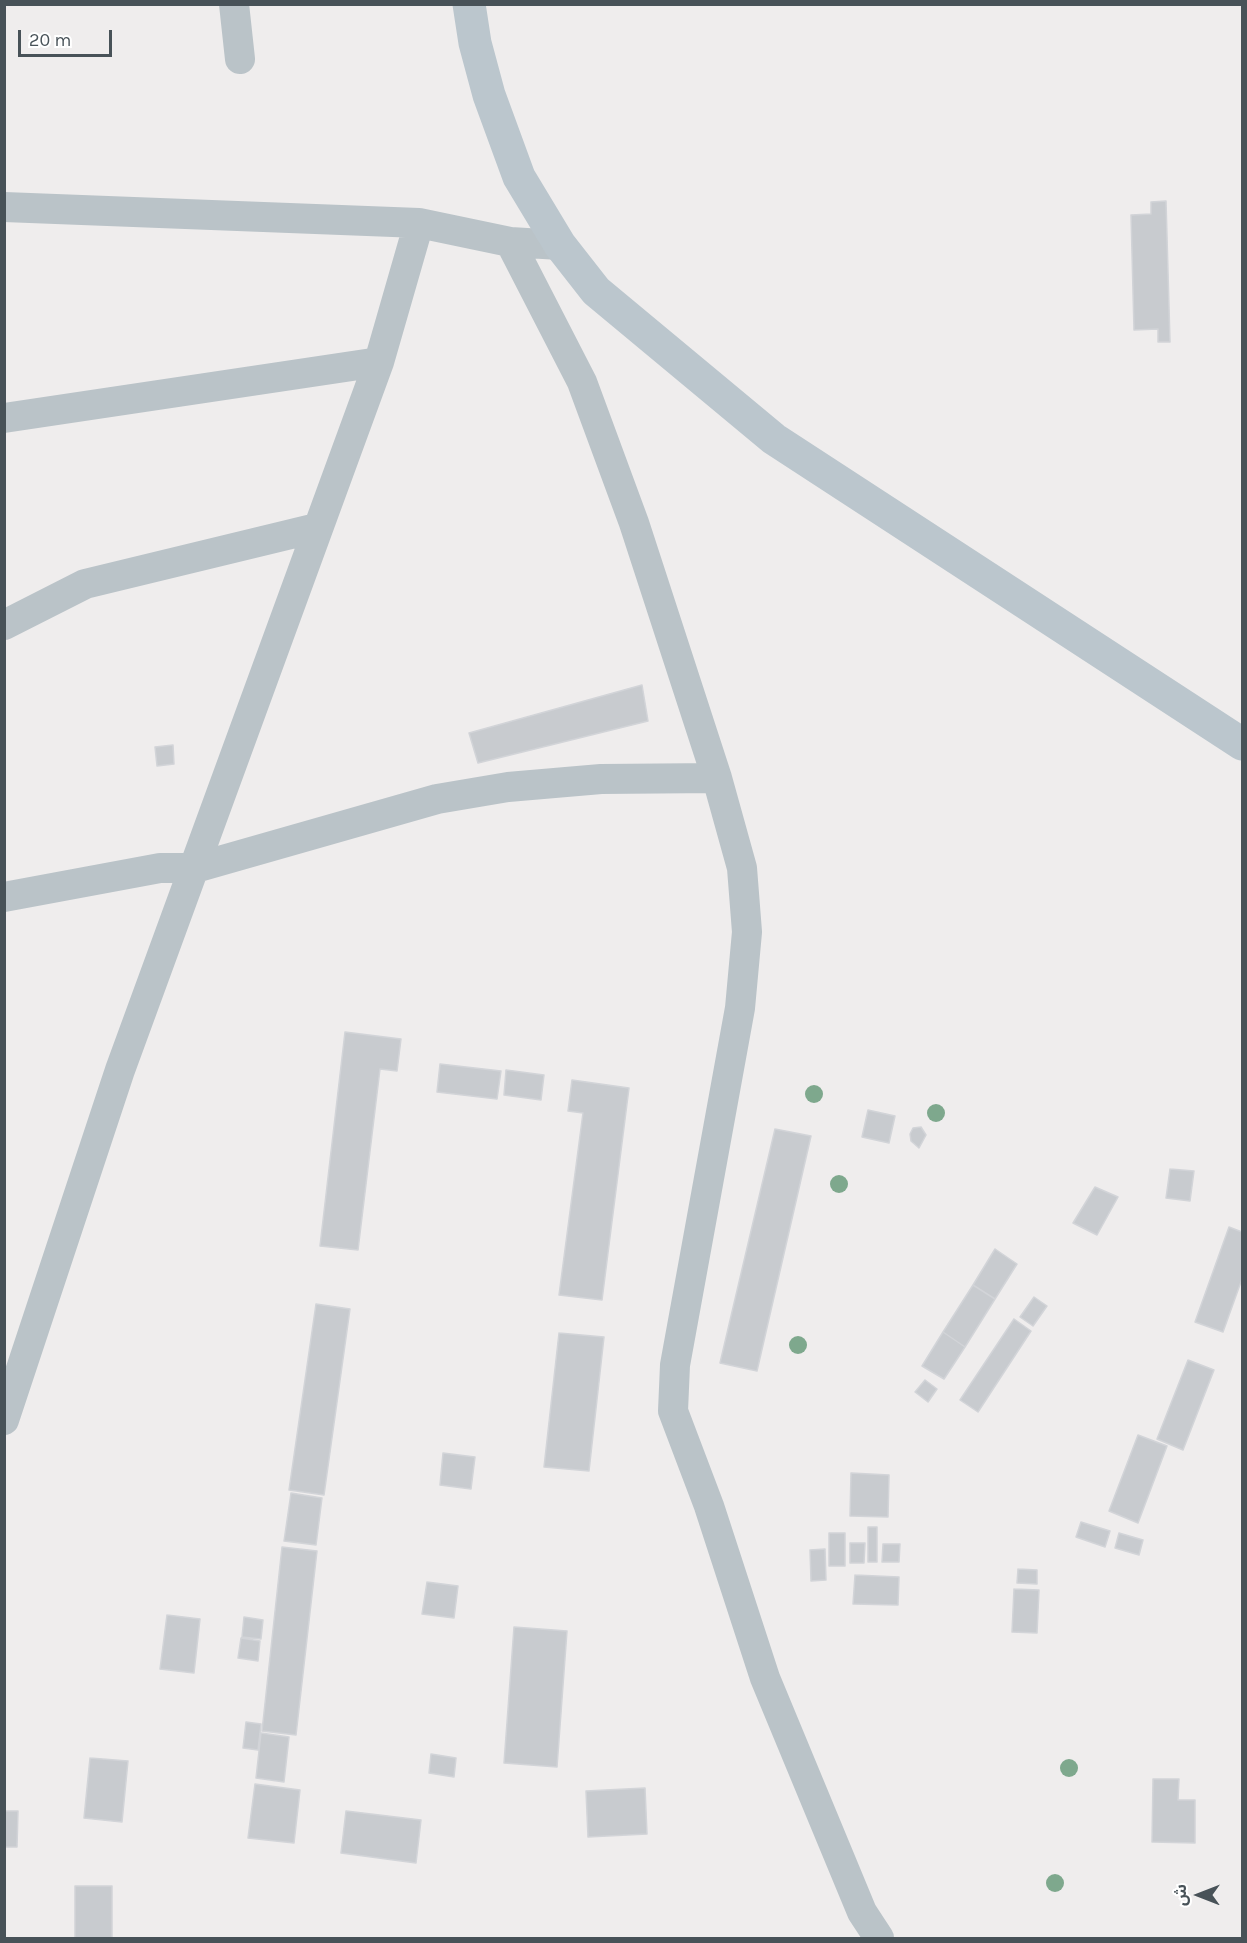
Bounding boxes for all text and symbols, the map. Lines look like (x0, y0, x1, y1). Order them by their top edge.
scale bar (21, 18, 116, 56)
text: 20 m (29, 29, 71, 51)
north arrow (1169, 1865, 1229, 1925)
text: ش (1171, 1884, 1190, 1906)

